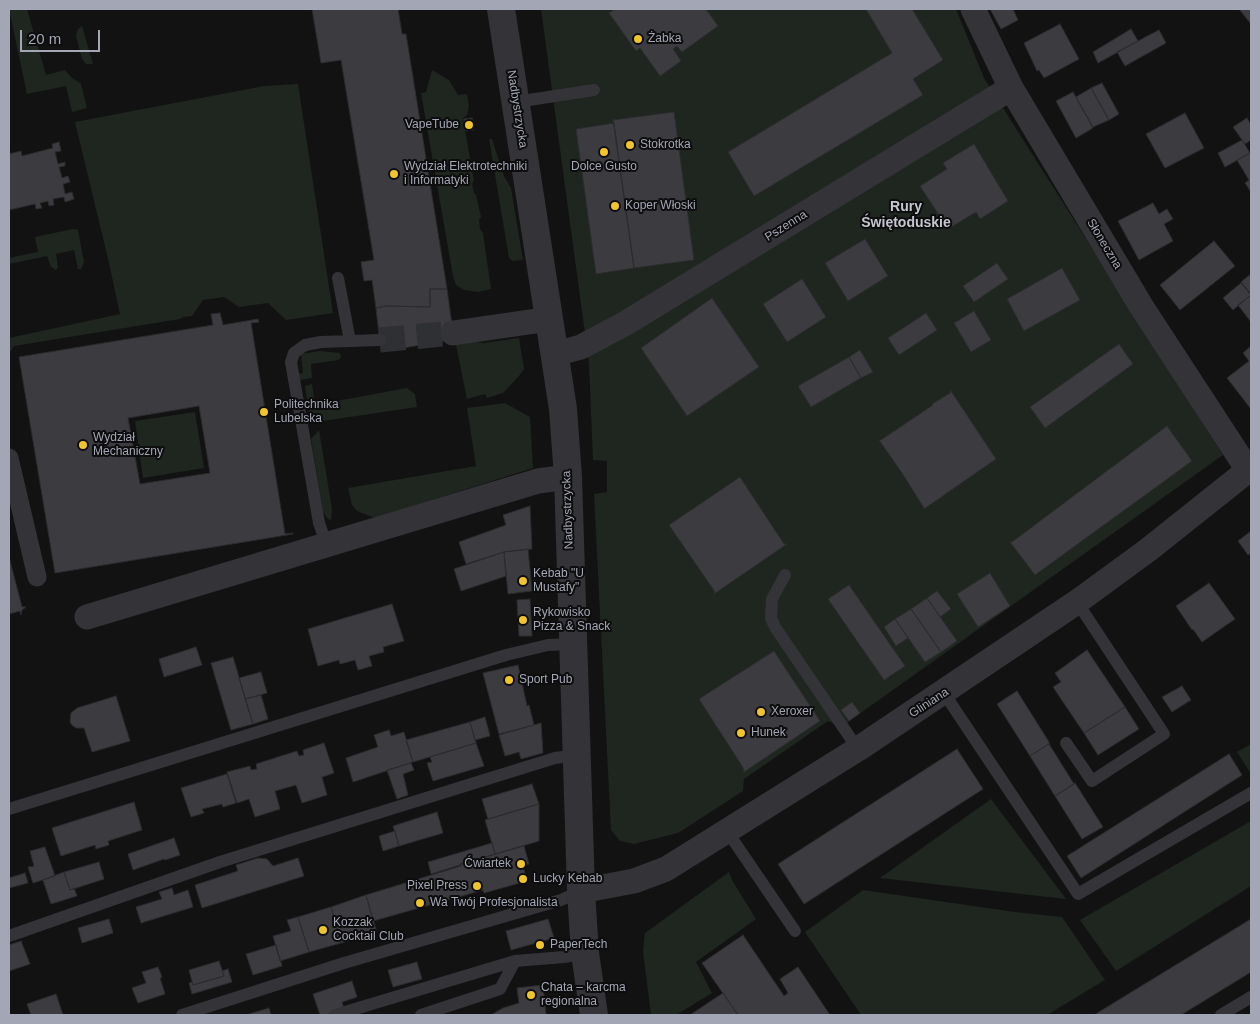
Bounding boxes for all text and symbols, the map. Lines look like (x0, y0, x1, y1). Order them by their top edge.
scale bar (22, 20, 102, 52)
text: 20 m (28, 30, 61, 47)
place label: Żabka (648, 32, 681, 46)
marker: Żabka (632, 33, 644, 45)
street label: Nadbystrzycka (504, 69, 530, 149)
place label: VapeTube (405, 118, 459, 132)
marker: VapeTube (463, 119, 475, 131)
place label: Stokrotka (640, 138, 691, 152)
marker: Stokrotka (624, 139, 636, 151)
marker: Dolce Gusto (598, 146, 610, 158)
place label: Wydział Elektrotechniki i Informatyki (404, 160, 527, 188)
place label: Dolce Gusto (571, 160, 637, 174)
marker: Wydział Elektrotechniki i Informatyki (388, 168, 400, 180)
place label: Koper Włoski (625, 199, 696, 213)
district label: Rury Świętoduskie (861, 199, 951, 232)
marker: Koper Włoski (609, 200, 621, 212)
street label: Pszenna (762, 208, 810, 244)
street label: Słoneczna (1083, 216, 1125, 272)
place label: Politechnika Lubelska (274, 398, 339, 426)
marker: Politechnika Lubelska (258, 406, 270, 418)
place label: Wydział Mechaniczny (93, 431, 163, 459)
marker: Wydział Mechaniczny (77, 439, 89, 451)
street label: Nadbystrzycka (559, 470, 577, 550)
place label: Kebab "U Mustafy" (533, 567, 584, 595)
marker: Kebab "U Mustafy" (517, 575, 529, 587)
place label: Rykowisko Pizza & Snack (533, 606, 610, 634)
marker: Rykowisko Pizza & Snack (517, 614, 529, 626)
place label: Sport Pub (519, 673, 572, 687)
marker: Sport Pub (503, 674, 515, 686)
street label: Gliniana (907, 685, 951, 721)
place label: Xeroxer (771, 705, 813, 719)
marker: Xeroxer (755, 706, 767, 718)
place label: Hunek (751, 726, 786, 740)
marker: Hunek (735, 727, 747, 739)
place label: Ćwiartek (464, 857, 511, 871)
marker: Ćwiartek (515, 858, 527, 870)
place label: Lucky Kebab (533, 872, 602, 886)
marker: Lucky Kebab (517, 873, 529, 885)
place label: Pixel Press (407, 879, 467, 893)
marker: Pixel Press (471, 880, 483, 892)
place label: Wa Twój Profesjonalista (430, 896, 558, 910)
marker: Wa Twój Profesjonalista (414, 897, 426, 909)
place label: Kozzak Cocktail Club (333, 916, 404, 944)
marker: Kozzak Cocktail Club (317, 924, 329, 936)
place label: PaperTech (550, 938, 607, 952)
marker: PaperTech (534, 939, 546, 951)
place label: Chata – karcma regionalna (541, 981, 626, 1009)
marker: Chata – karcma regionalna (525, 989, 537, 1001)

